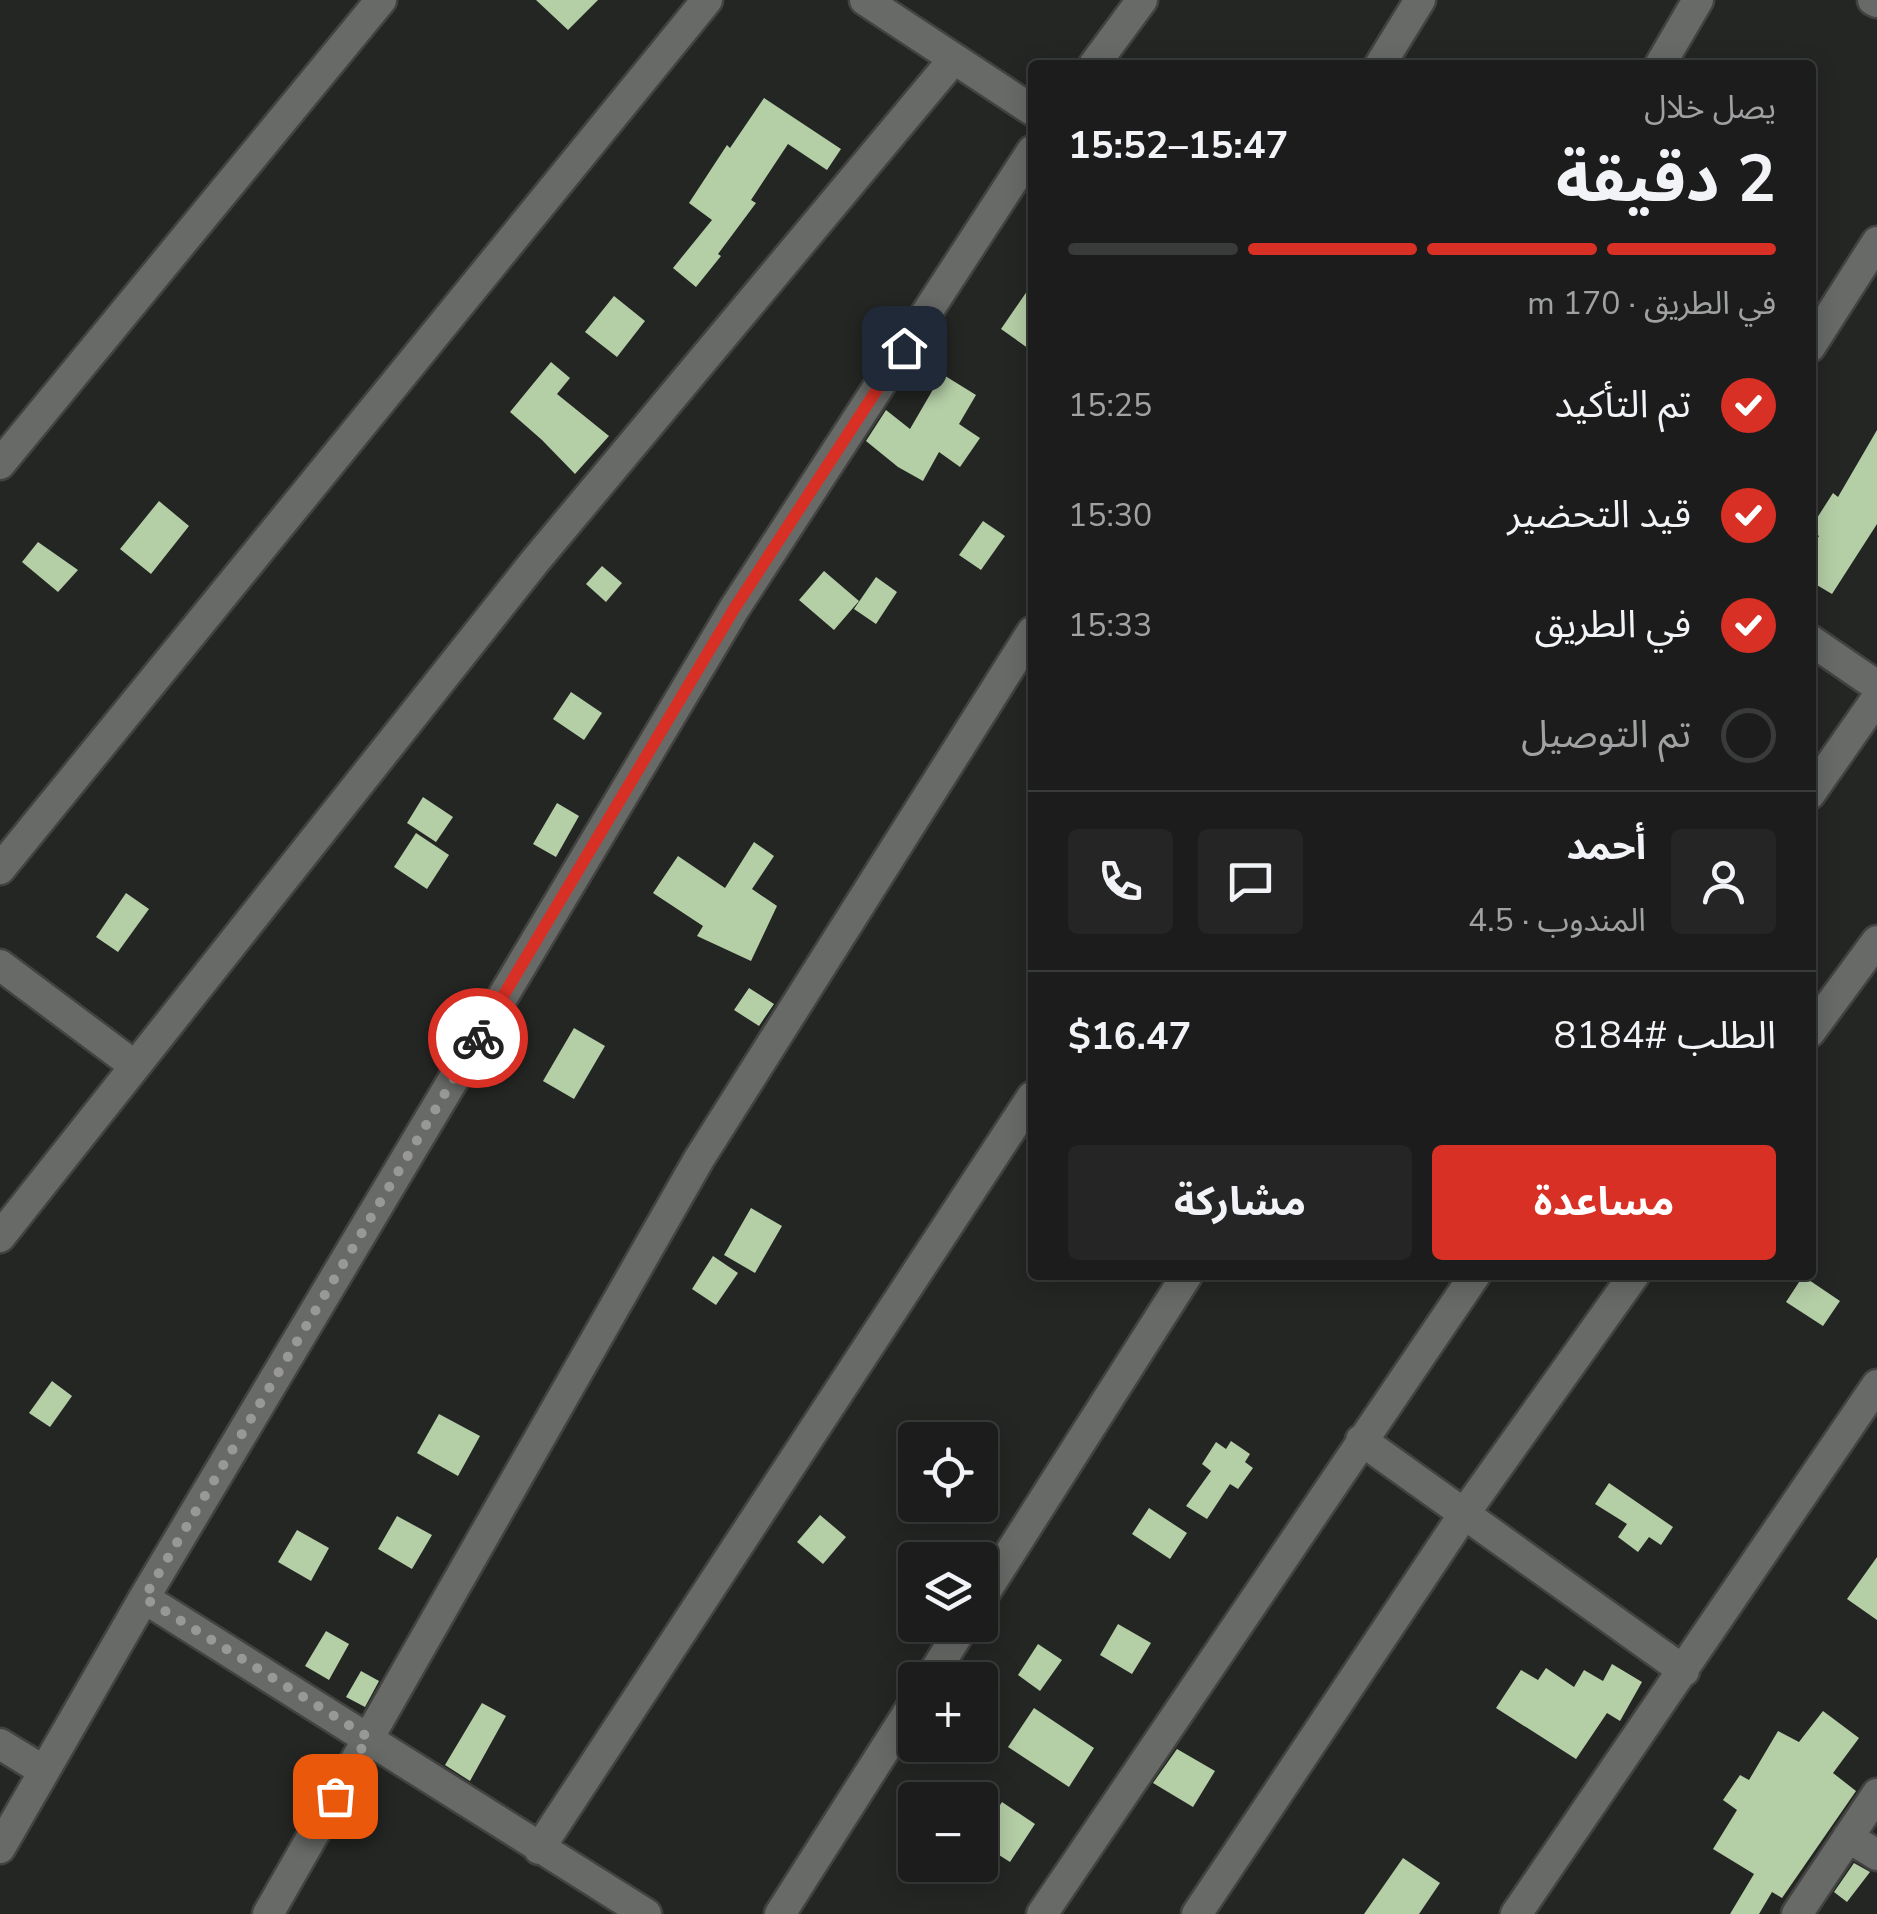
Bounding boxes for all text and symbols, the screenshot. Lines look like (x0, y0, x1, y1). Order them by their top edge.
text: يصل خلال (1644, 86, 1776, 129)
text: 15:47–15:52 (1068, 120, 1288, 171)
text: 2 دقيقة (1556, 135, 1776, 224)
text: في الطريق · 170 m (1527, 282, 1776, 325)
pin (862, 306, 947, 391)
icon: home (877, 321, 932, 376)
icon: check (1721, 378, 1776, 433)
text: تم التأكيد (1554, 379, 1691, 430)
text: 15:25 (1068, 384, 1152, 427)
icon: check (1721, 488, 1776, 543)
text: قيد التحضير (1507, 489, 1691, 540)
text: 15:30 (1068, 494, 1152, 537)
icon: check (1721, 598, 1776, 653)
text: في الطريق (1534, 599, 1691, 650)
text: 15:33 (1068, 604, 1152, 647)
text: تم التوصيل (1521, 709, 1691, 760)
text: أحمد (1566, 821, 1646, 872)
button: phone (1068, 829, 1173, 934)
button: chat (1198, 829, 1303, 934)
button: person (1671, 829, 1776, 934)
text: المندوب · 4.5 (1468, 899, 1646, 942)
courier (428, 988, 528, 1088)
text: الطلب #8184 (1553, 1010, 1776, 1061)
icon: bike (451, 1011, 506, 1066)
text: $16.47 (1068, 1011, 1191, 1062)
button: مشاركة (1068, 1145, 1412, 1260)
button: مساعدة (1432, 1145, 1776, 1260)
map controls (898, 1422, 998, 1882)
button: locate (898, 1422, 998, 1522)
button: layers (898, 1542, 998, 1642)
button: + (898, 1662, 998, 1762)
pin (293, 1754, 378, 1839)
icon: bag (308, 1769, 363, 1824)
button: − (898, 1782, 998, 1882)

